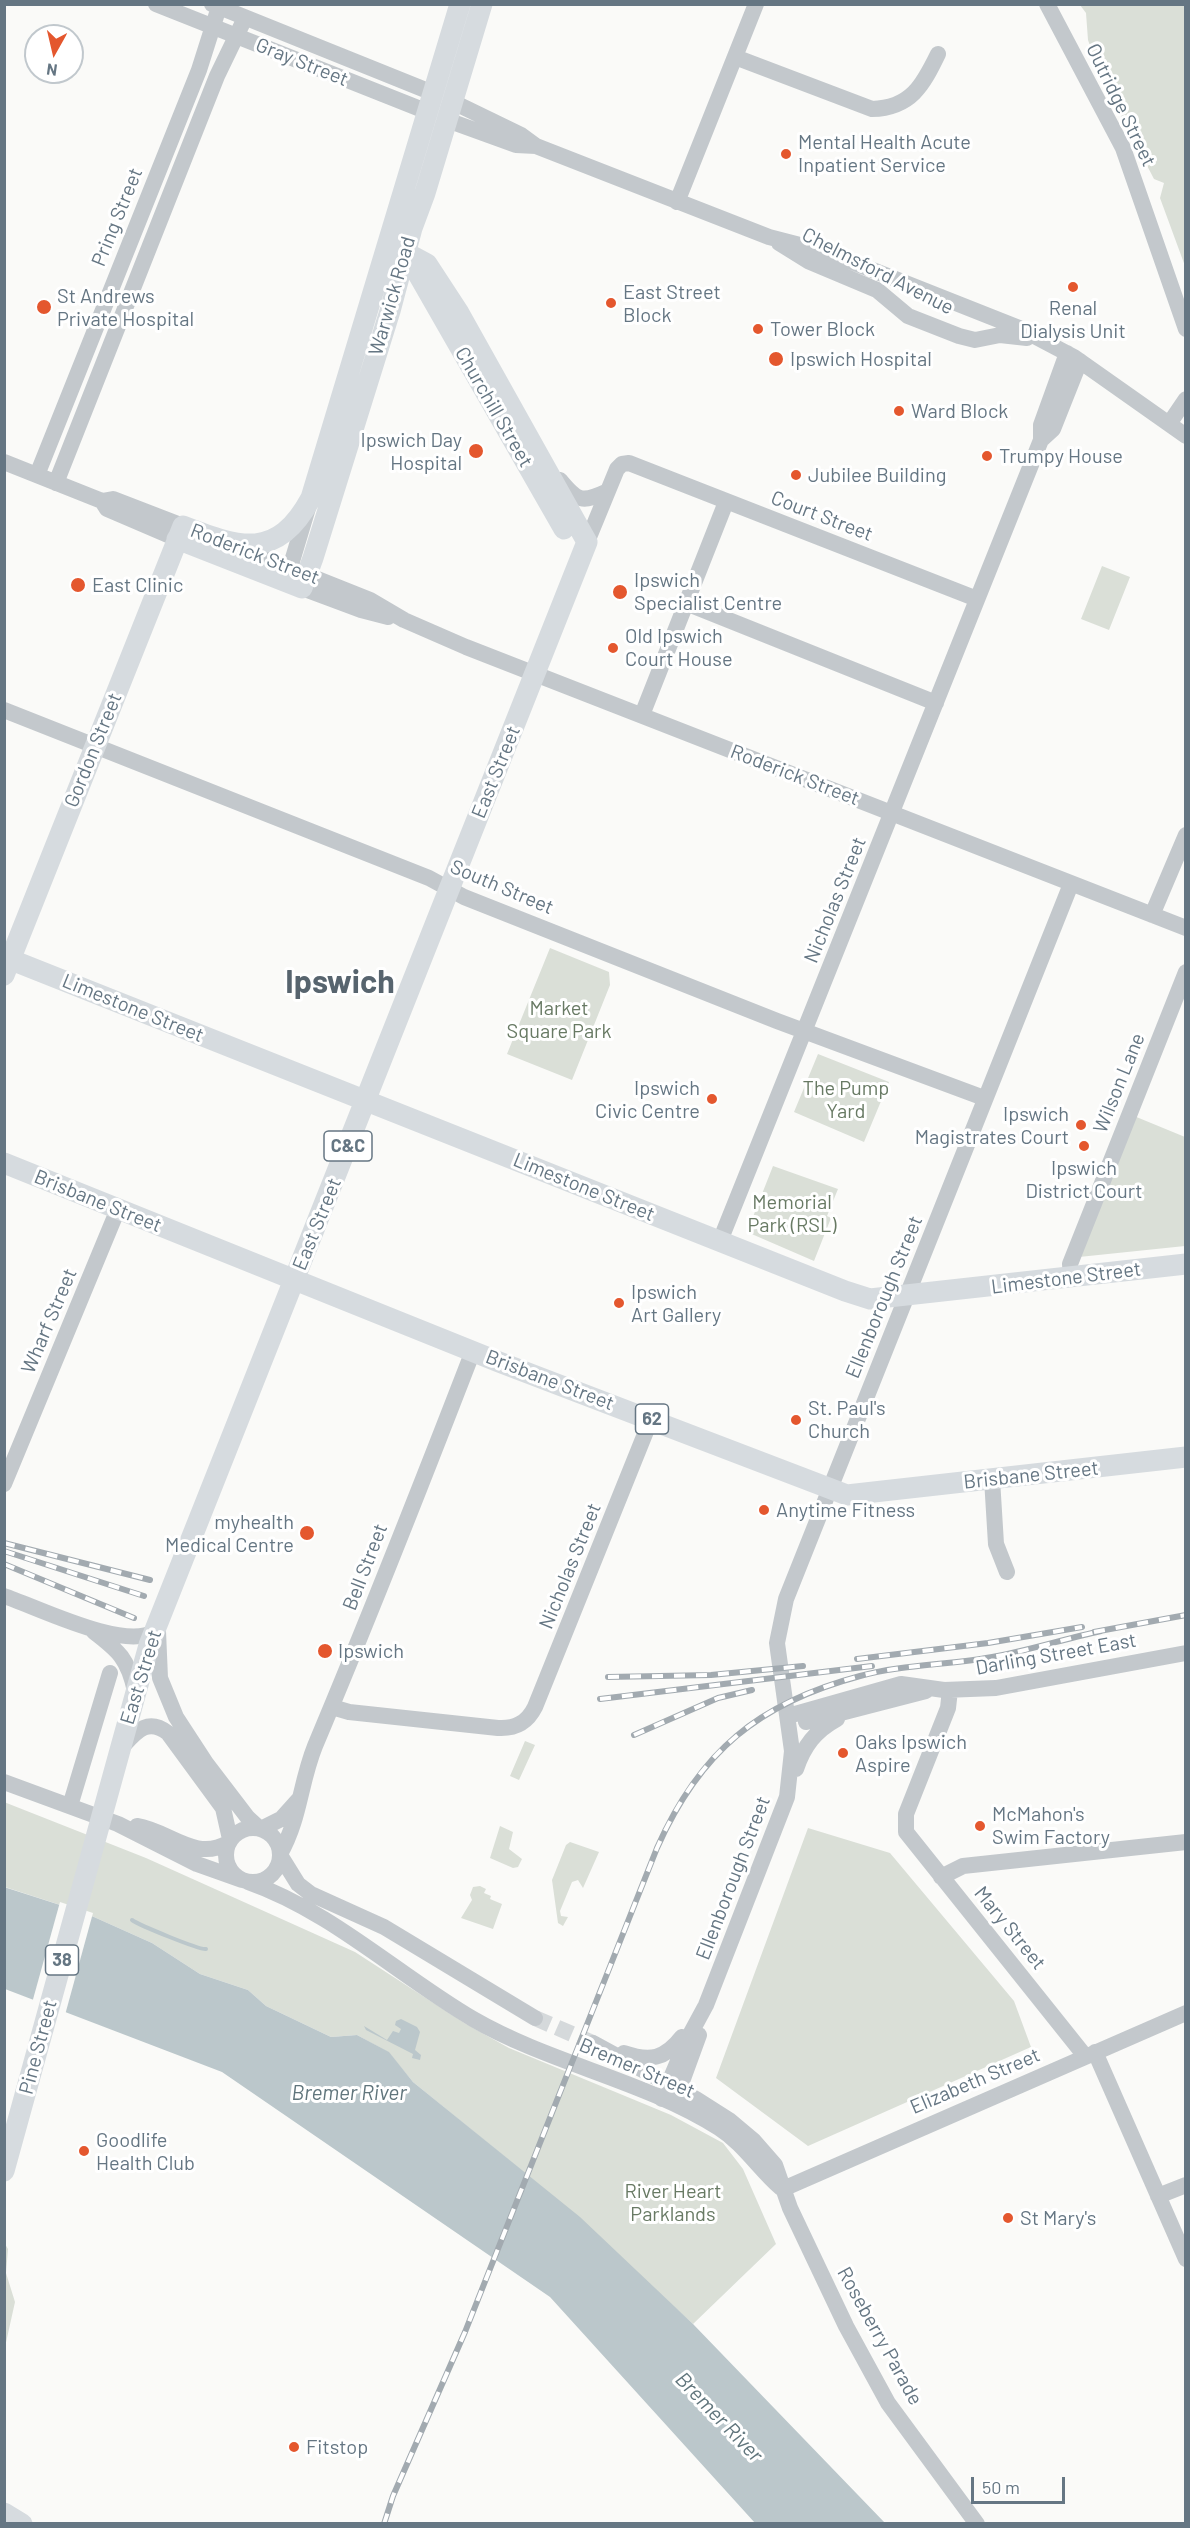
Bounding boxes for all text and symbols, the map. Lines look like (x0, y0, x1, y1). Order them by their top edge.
north arrow (24, 24, 84, 84)
street label: Gray Street (252, 33, 352, 91)
street label: Outridge Street (1081, 40, 1161, 170)
text: N (45, 60, 58, 80)
place label: Mental Health Acute Inpatient Service (798, 130, 971, 177)
marker: Mental Health Acute Inpatient Service (779, 147, 793, 161)
street label: Pring Street (86, 164, 148, 270)
street label: Chelmsford Avenue (798, 222, 958, 320)
street label: Warwick Road (364, 234, 420, 358)
place label: East Street Block (623, 280, 721, 327)
marker: Renal Dialysis Unit (1066, 280, 1080, 294)
place label: St Andrews Private Hospital (57, 284, 194, 331)
marker: East Street Block (604, 296, 618, 310)
place label: Renal Dialysis Unit (1020, 296, 1126, 343)
marker: St Andrews Private Hospital (35, 298, 53, 316)
place label: Tower Block (770, 317, 875, 341)
marker: Tower Block (751, 322, 765, 336)
street label: Churchill Street (450, 343, 538, 471)
place label: Ipswich Hospital (790, 347, 932, 371)
marker: Ipswich Hospital (767, 350, 785, 368)
place label: Ward Block (911, 399, 1008, 423)
marker: Ward Block (892, 404, 906, 418)
place label: Ipswich Day Hospital (361, 428, 462, 475)
marker: Ipswich Day Hospital (467, 442, 485, 460)
place label: Trumpy House (999, 444, 1123, 468)
marker: Trumpy House (980, 449, 994, 463)
place label: Jubilee Building (808, 463, 946, 487)
marker: Jubilee Building (789, 468, 803, 482)
street label: Court Street (768, 486, 876, 546)
street label: Roderick Street (187, 518, 323, 590)
place label: Ipswich Specialist Centre (634, 568, 782, 615)
place label: East Clinic (92, 573, 183, 597)
marker: East Clinic (69, 576, 87, 594)
marker: Ipswich Specialist Centre (611, 583, 629, 601)
place label: Old Ipswich Court House (625, 624, 733, 671)
marker: Old Ipswich Court House (606, 641, 620, 655)
street label: Gordon Street (59, 689, 127, 811)
street label: East Street (467, 722, 525, 822)
street label: Roderick Street (727, 739, 863, 811)
street label: Nicholas Street (799, 834, 871, 966)
street label: South Street (447, 854, 557, 920)
district label: Ipswich (285, 963, 395, 1001)
street label: Limestone Street (59, 969, 207, 1047)
park label: Market Square Park (507, 996, 611, 1043)
street label: Wilson Lane (1088, 1030, 1150, 1136)
place label: Ipswich Civic Centre (595, 1076, 700, 1123)
park label: The Pump Yard (803, 1076, 889, 1123)
marker: Ipswich Civic Centre (705, 1092, 719, 1106)
place label: Ipswich Magistrates Court (915, 1102, 1069, 1149)
marker: Ipswich Magistrates Court (1074, 1118, 1088, 1132)
road number: C&C (324, 1131, 372, 1161)
marker: Ipswich District Court (1077, 1139, 1091, 1153)
street label: Limestone Street (510, 1148, 658, 1226)
place label: Ipswich District Court (1026, 1156, 1142, 1203)
street label: Brisbane Street (31, 1164, 165, 1238)
street label: East Street (288, 1174, 346, 1274)
park label: Memorial Park (RSL) (747, 1190, 837, 1237)
street label: Ellenborough Street (840, 1212, 928, 1382)
street label: Limestone Street (990, 1257, 1142, 1299)
street label: Wharf Street (16, 1265, 82, 1377)
place label: Ipswich Art Gallery (631, 1280, 721, 1327)
marker: Ipswich Art Gallery (612, 1296, 626, 1310)
street label: Brisbane Street (482, 1345, 618, 1415)
place label: St. Paul's Church (808, 1396, 886, 1443)
road number: 62 (636, 1404, 668, 1434)
marker: St. Paul's Church (789, 1413, 803, 1427)
street label: Brisbane Street (962, 1456, 1100, 1494)
place label: Anytime Fitness (776, 1498, 915, 1522)
street label: Nicholas Street (534, 1500, 606, 1632)
marker: Anytime Fitness (757, 1503, 771, 1517)
place label: myhealth Medical Centre (165, 1510, 294, 1557)
street label: Bell Street (337, 1520, 393, 1614)
marker: myhealth Medical Centre (298, 1524, 316, 1542)
street label: East Street (115, 1627, 167, 1727)
street label: Darling Street East (974, 1628, 1138, 1680)
place label: Ipswich (338, 1639, 404, 1663)
marker: Ipswich (316, 1642, 334, 1660)
place label: Oaks Ipswich Aspire (855, 1730, 967, 1777)
marker: Oaks Ipswich Aspire (836, 1746, 850, 1760)
street label: Ellenborough Street (691, 1793, 775, 1963)
place label: McMahon's Swim Factory (992, 1802, 1110, 1849)
marker: McMahon's Swim Factory (973, 1819, 987, 1833)
street label: Mary Street (969, 1882, 1051, 1974)
road number: 38 (46, 1945, 78, 1975)
street label: Pine Street (14, 1997, 62, 2097)
street label: Bremer Street (576, 2033, 698, 2103)
street label: Elizabeth Street (906, 2043, 1044, 2119)
water label: Bremer River (291, 2080, 407, 2106)
place label: Goodlife Health Club (96, 2128, 195, 2175)
marker: Goodlife Health Club (77, 2144, 91, 2158)
park label: River Heart Parklands (624, 2179, 722, 2226)
place label: St Mary's (1020, 2206, 1096, 2230)
marker: St Mary's (1001, 2211, 1015, 2225)
street label: Roseberry Parade (832, 2263, 928, 2409)
water label: Bremer River (670, 2367, 768, 2467)
place label: Fitstop (306, 2435, 368, 2459)
marker: Fitstop (287, 2440, 301, 2454)
scale bar (974, 2465, 1068, 2503)
text: 50 m (982, 2476, 1020, 2498)

